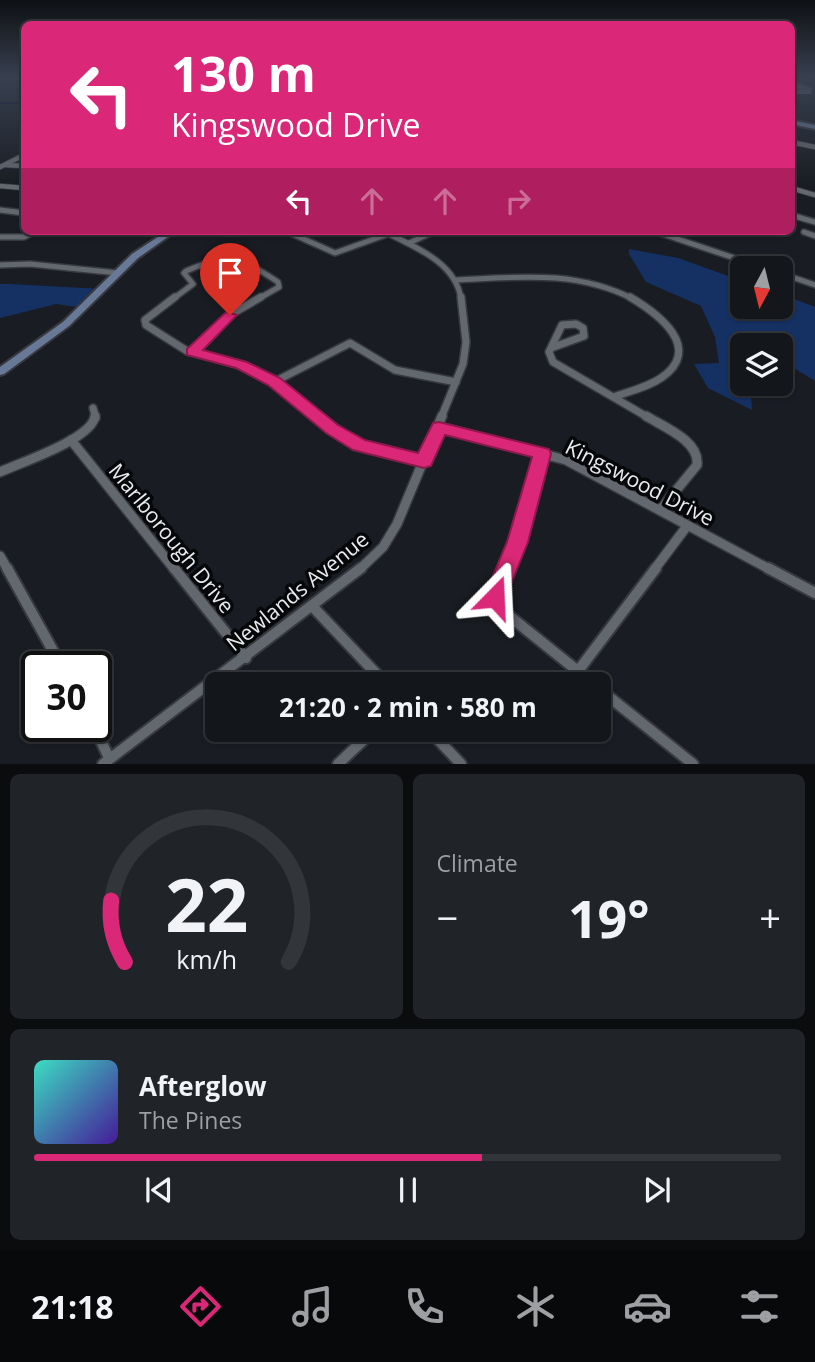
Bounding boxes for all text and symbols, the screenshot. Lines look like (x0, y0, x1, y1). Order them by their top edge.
text: 130 m (171, 40, 316, 106)
icon: left (56, 49, 147, 140)
text: Kingswood Drive (171, 103, 420, 146)
icon: left (280, 182, 318, 220)
icon: ahead (353, 182, 391, 220)
icon: ahead (426, 182, 464, 220)
icon: right (499, 182, 537, 220)
pin (200, 243, 260, 315)
icon: arrive (211, 254, 249, 292)
north arrow (730, 256, 793, 318)
map controls (730, 256, 793, 396)
button: layers (730, 333, 793, 396)
street label: Kingswood Drive (561, 432, 719, 532)
street label: Marlborough Drive (103, 457, 241, 619)
street label: Newlands Avenue (220, 525, 374, 657)
position arrow (458, 560, 532, 634)
speed limit sign: 30 (21, 651, 112, 742)
text: 21:20 · 2 min · 580 m (279, 689, 537, 725)
text: Climate (437, 847, 518, 879)
text: 22 (165, 855, 248, 954)
text: 19° (568, 882, 650, 953)
text: − (437, 891, 458, 943)
text: + (759, 891, 781, 943)
text: km/h (176, 942, 237, 976)
text: Afterglow (139, 1068, 266, 1104)
text: The Pines (139, 1104, 242, 1136)
icon: previous (140, 1171, 178, 1209)
icon: pause (389, 1171, 427, 1209)
icon: next (638, 1171, 676, 1209)
icon: directions (176, 1282, 225, 1331)
icon: music (288, 1282, 337, 1331)
icon: phone (400, 1282, 449, 1331)
icon: climate (511, 1282, 560, 1331)
icon: car (623, 1282, 672, 1331)
icon: filters (735, 1282, 784, 1331)
text: 21:18 (31, 1285, 114, 1328)

